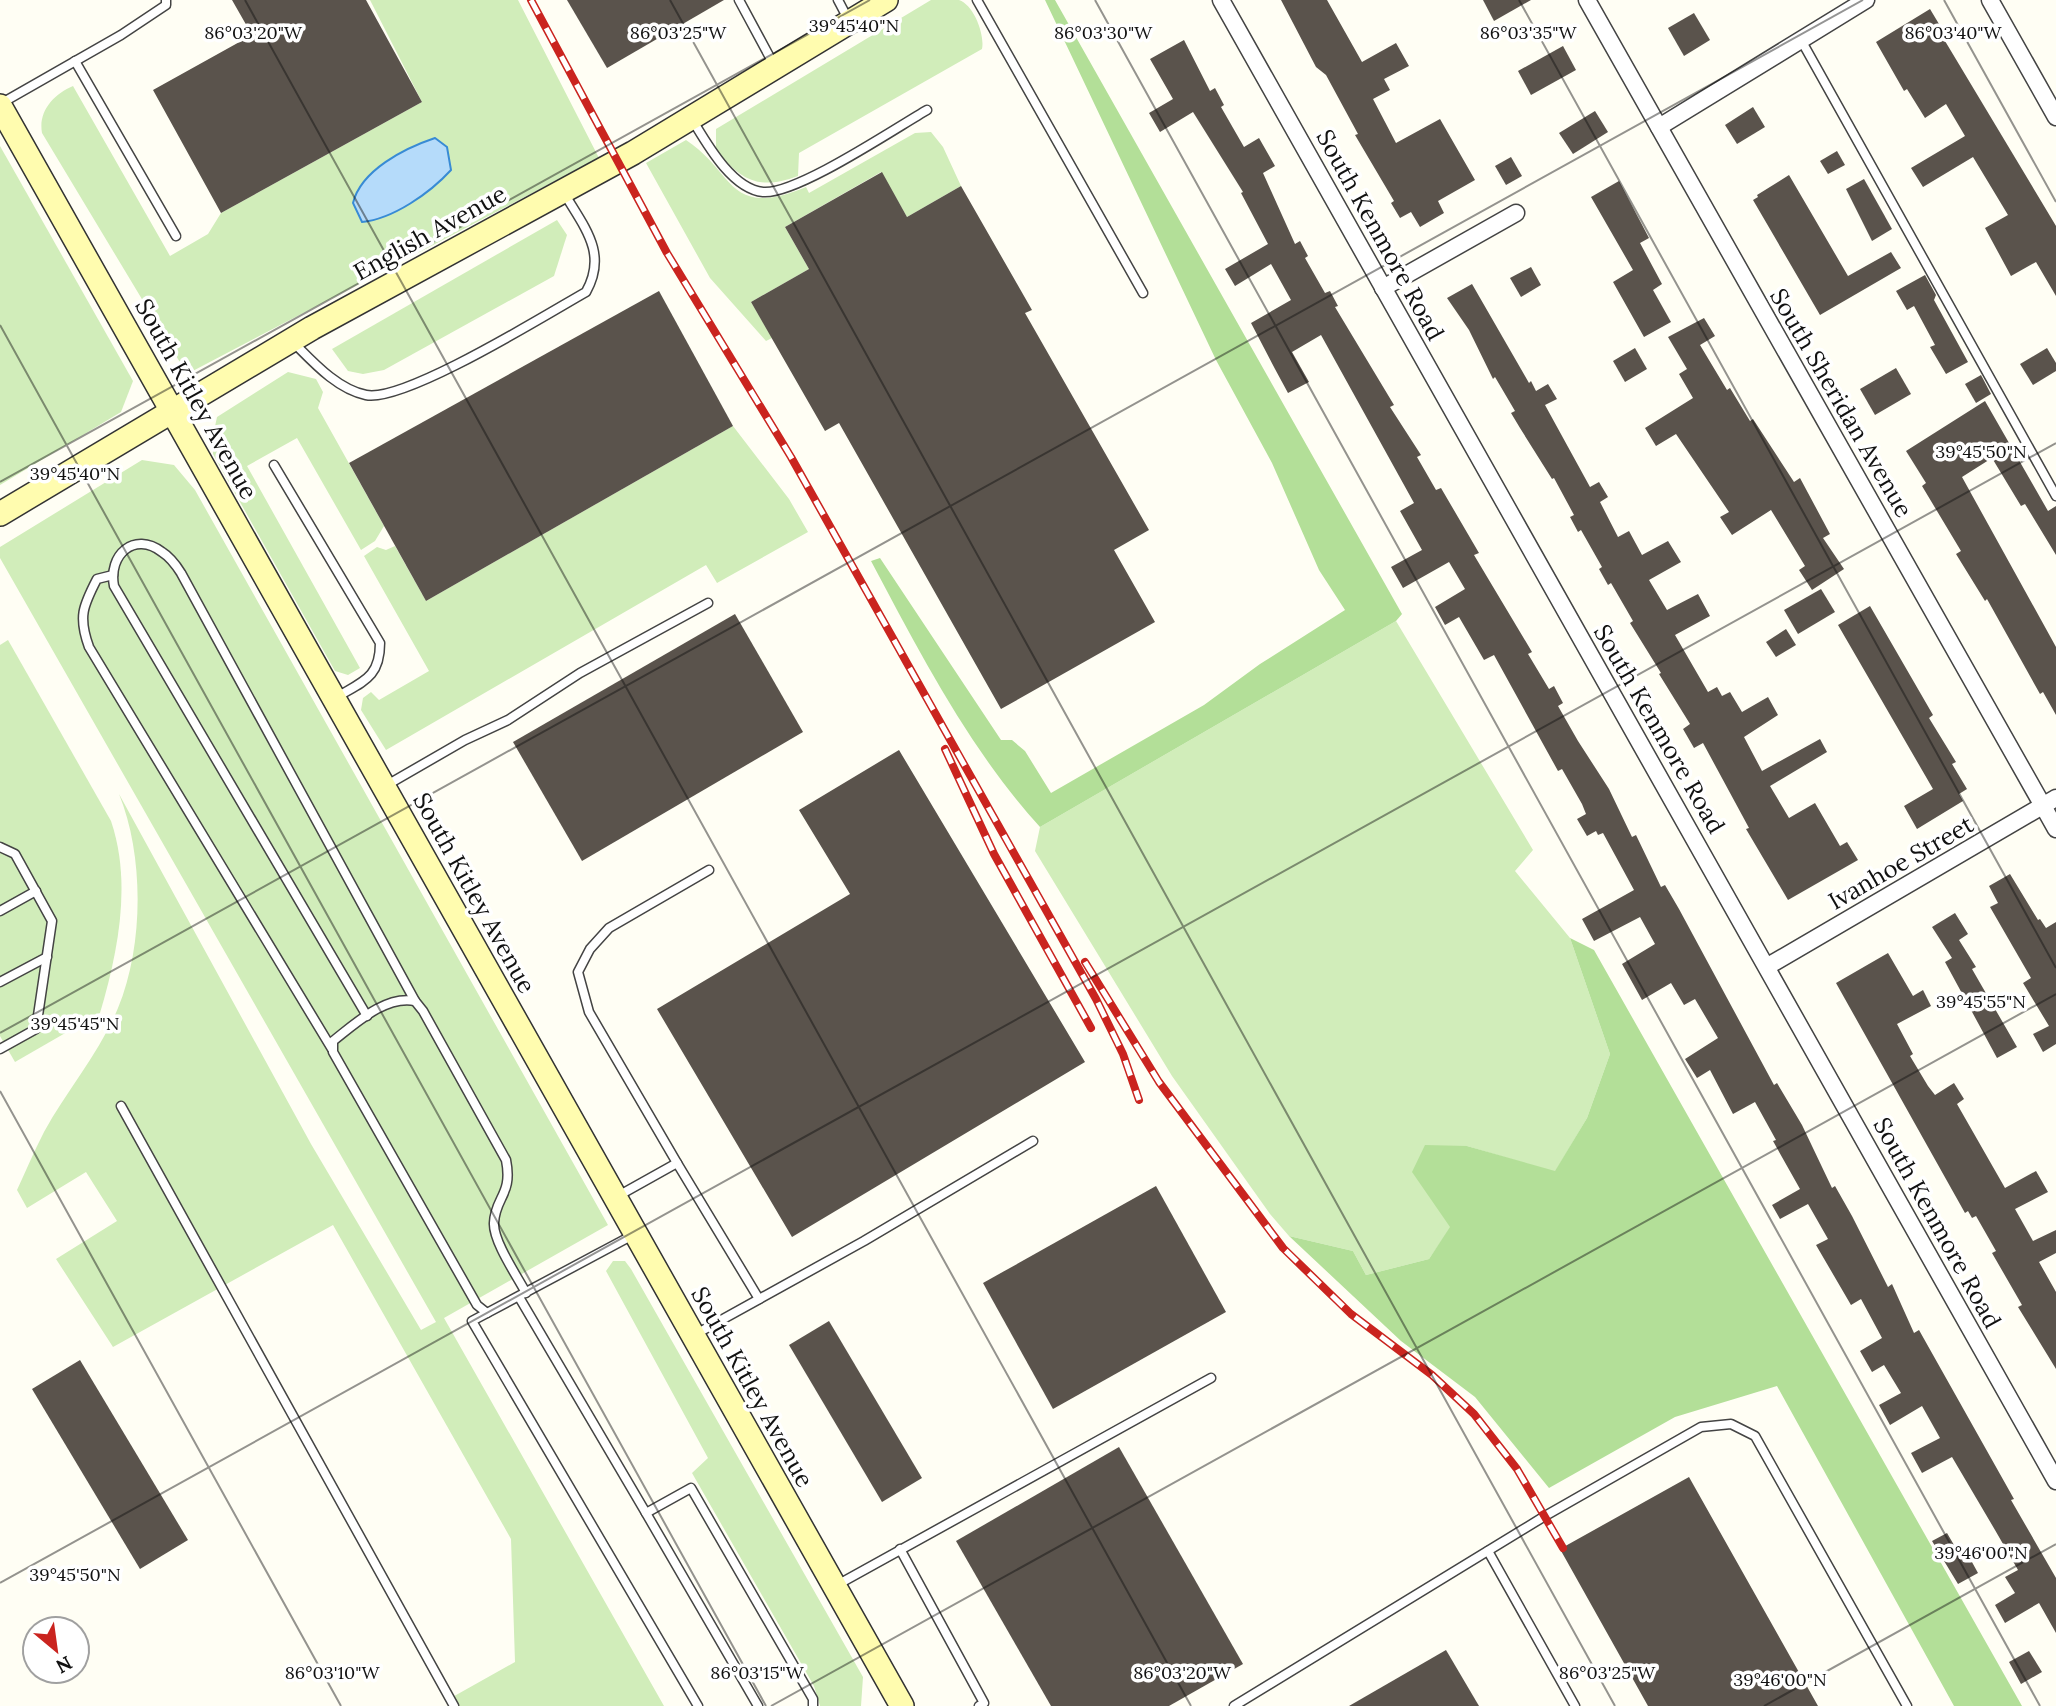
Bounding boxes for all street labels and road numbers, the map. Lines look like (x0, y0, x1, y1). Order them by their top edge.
street label: South Kenmore Road (1310, 124, 1451, 346)
street label: English Avenue (348, 178, 512, 287)
street label: South Sheridan Avenue (1763, 283, 1920, 523)
street label: South Kitley Avenue (128, 293, 264, 505)
street label: South Kenmore Road (1587, 619, 1732, 839)
street label: South Kitley Avenue (406, 787, 542, 999)
street label: Ivanhoe Street (1823, 808, 1979, 917)
street label: South Kenmore Road (1867, 1112, 2008, 1334)
street label: South Kitley Avenue (684, 1281, 820, 1493)

